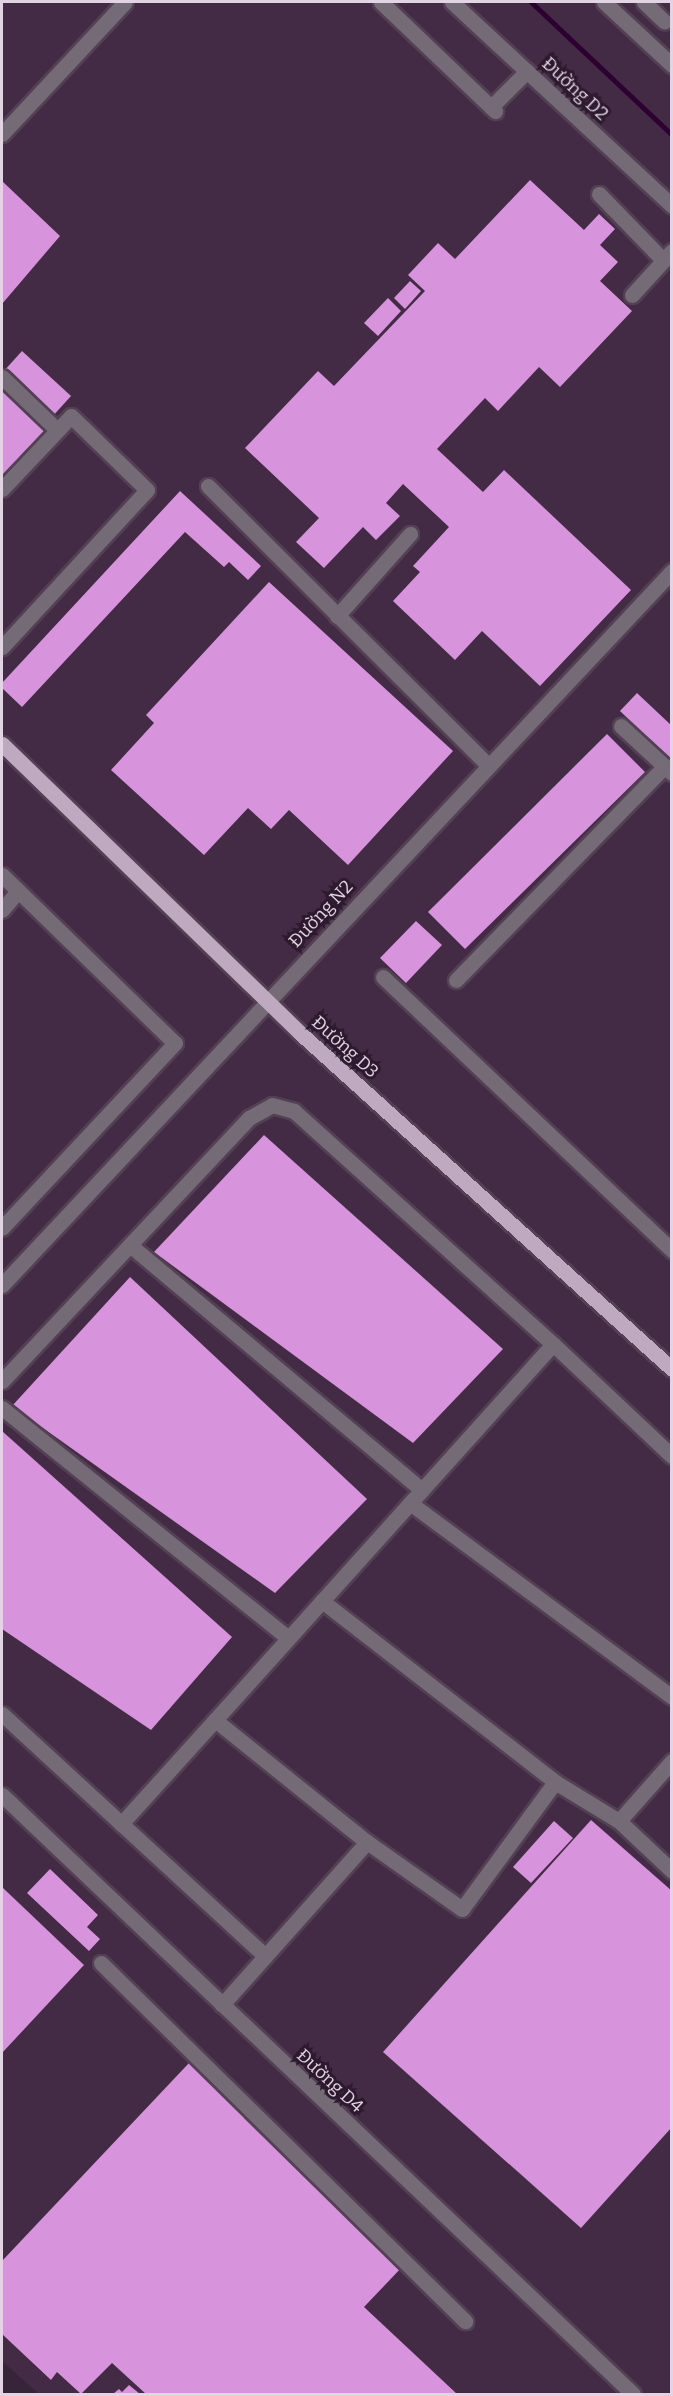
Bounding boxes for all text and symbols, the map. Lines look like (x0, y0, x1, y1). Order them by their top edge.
street label: Đường D2 (538, 53, 612, 125)
street label: Đường N2 (285, 876, 357, 952)
street label: Đường D3 (307, 1012, 383, 1082)
street label: Đường D4 (292, 2045, 368, 2117)

